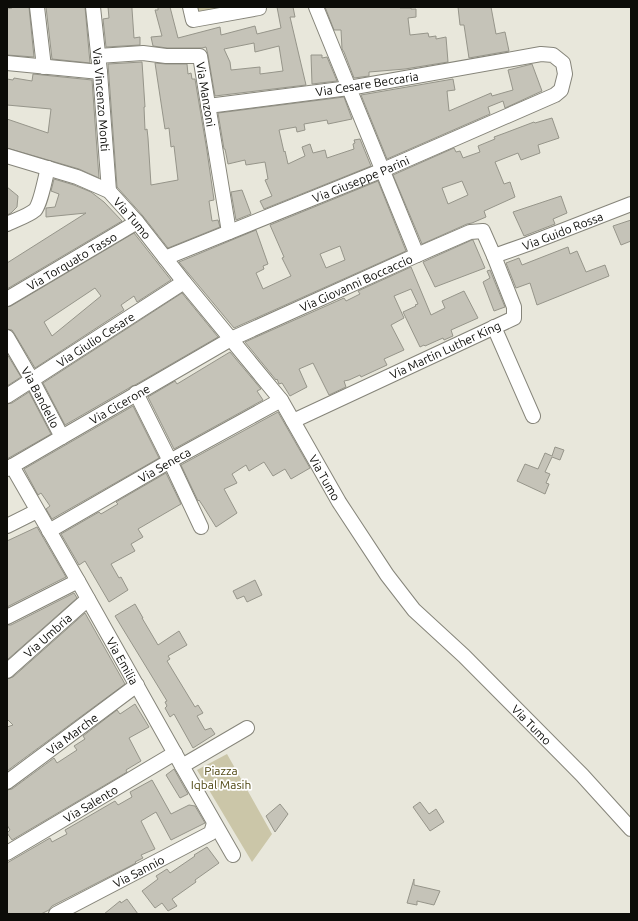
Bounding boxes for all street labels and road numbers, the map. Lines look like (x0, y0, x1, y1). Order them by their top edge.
street label: Via Vincenzo Monti (91, 47, 112, 152)
street label: Via Manzoni (195, 61, 218, 128)
street label: Via Cesare Beccaria (315, 69, 419, 99)
street label: Via Giuseppe Parini (310, 153, 411, 204)
street label: Via Tumo (111, 195, 154, 241)
street label: Via Guido Rossa (520, 209, 605, 252)
street label: Via Torquato Tasso (24, 229, 119, 292)
street label: Via Giovanni Boccaccio (298, 252, 414, 314)
street label: Via Giulio Cesare (54, 309, 137, 369)
street label: Via Martin Luther King (387, 319, 503, 381)
street label: Via Bandello (19, 364, 62, 430)
street label: Via Cicerone (87, 381, 152, 426)
street label: Via Seneca (136, 445, 193, 485)
street label: Via Tumo (307, 452, 343, 503)
street label: Via Umbria (21, 611, 74, 660)
street label: Via Emilia (104, 635, 141, 687)
street label: Via Tumo (509, 702, 554, 747)
street label: Via Marche (44, 710, 100, 757)
street label: Via Salento (61, 782, 120, 824)
street label: Via Sannio (111, 852, 166, 890)

